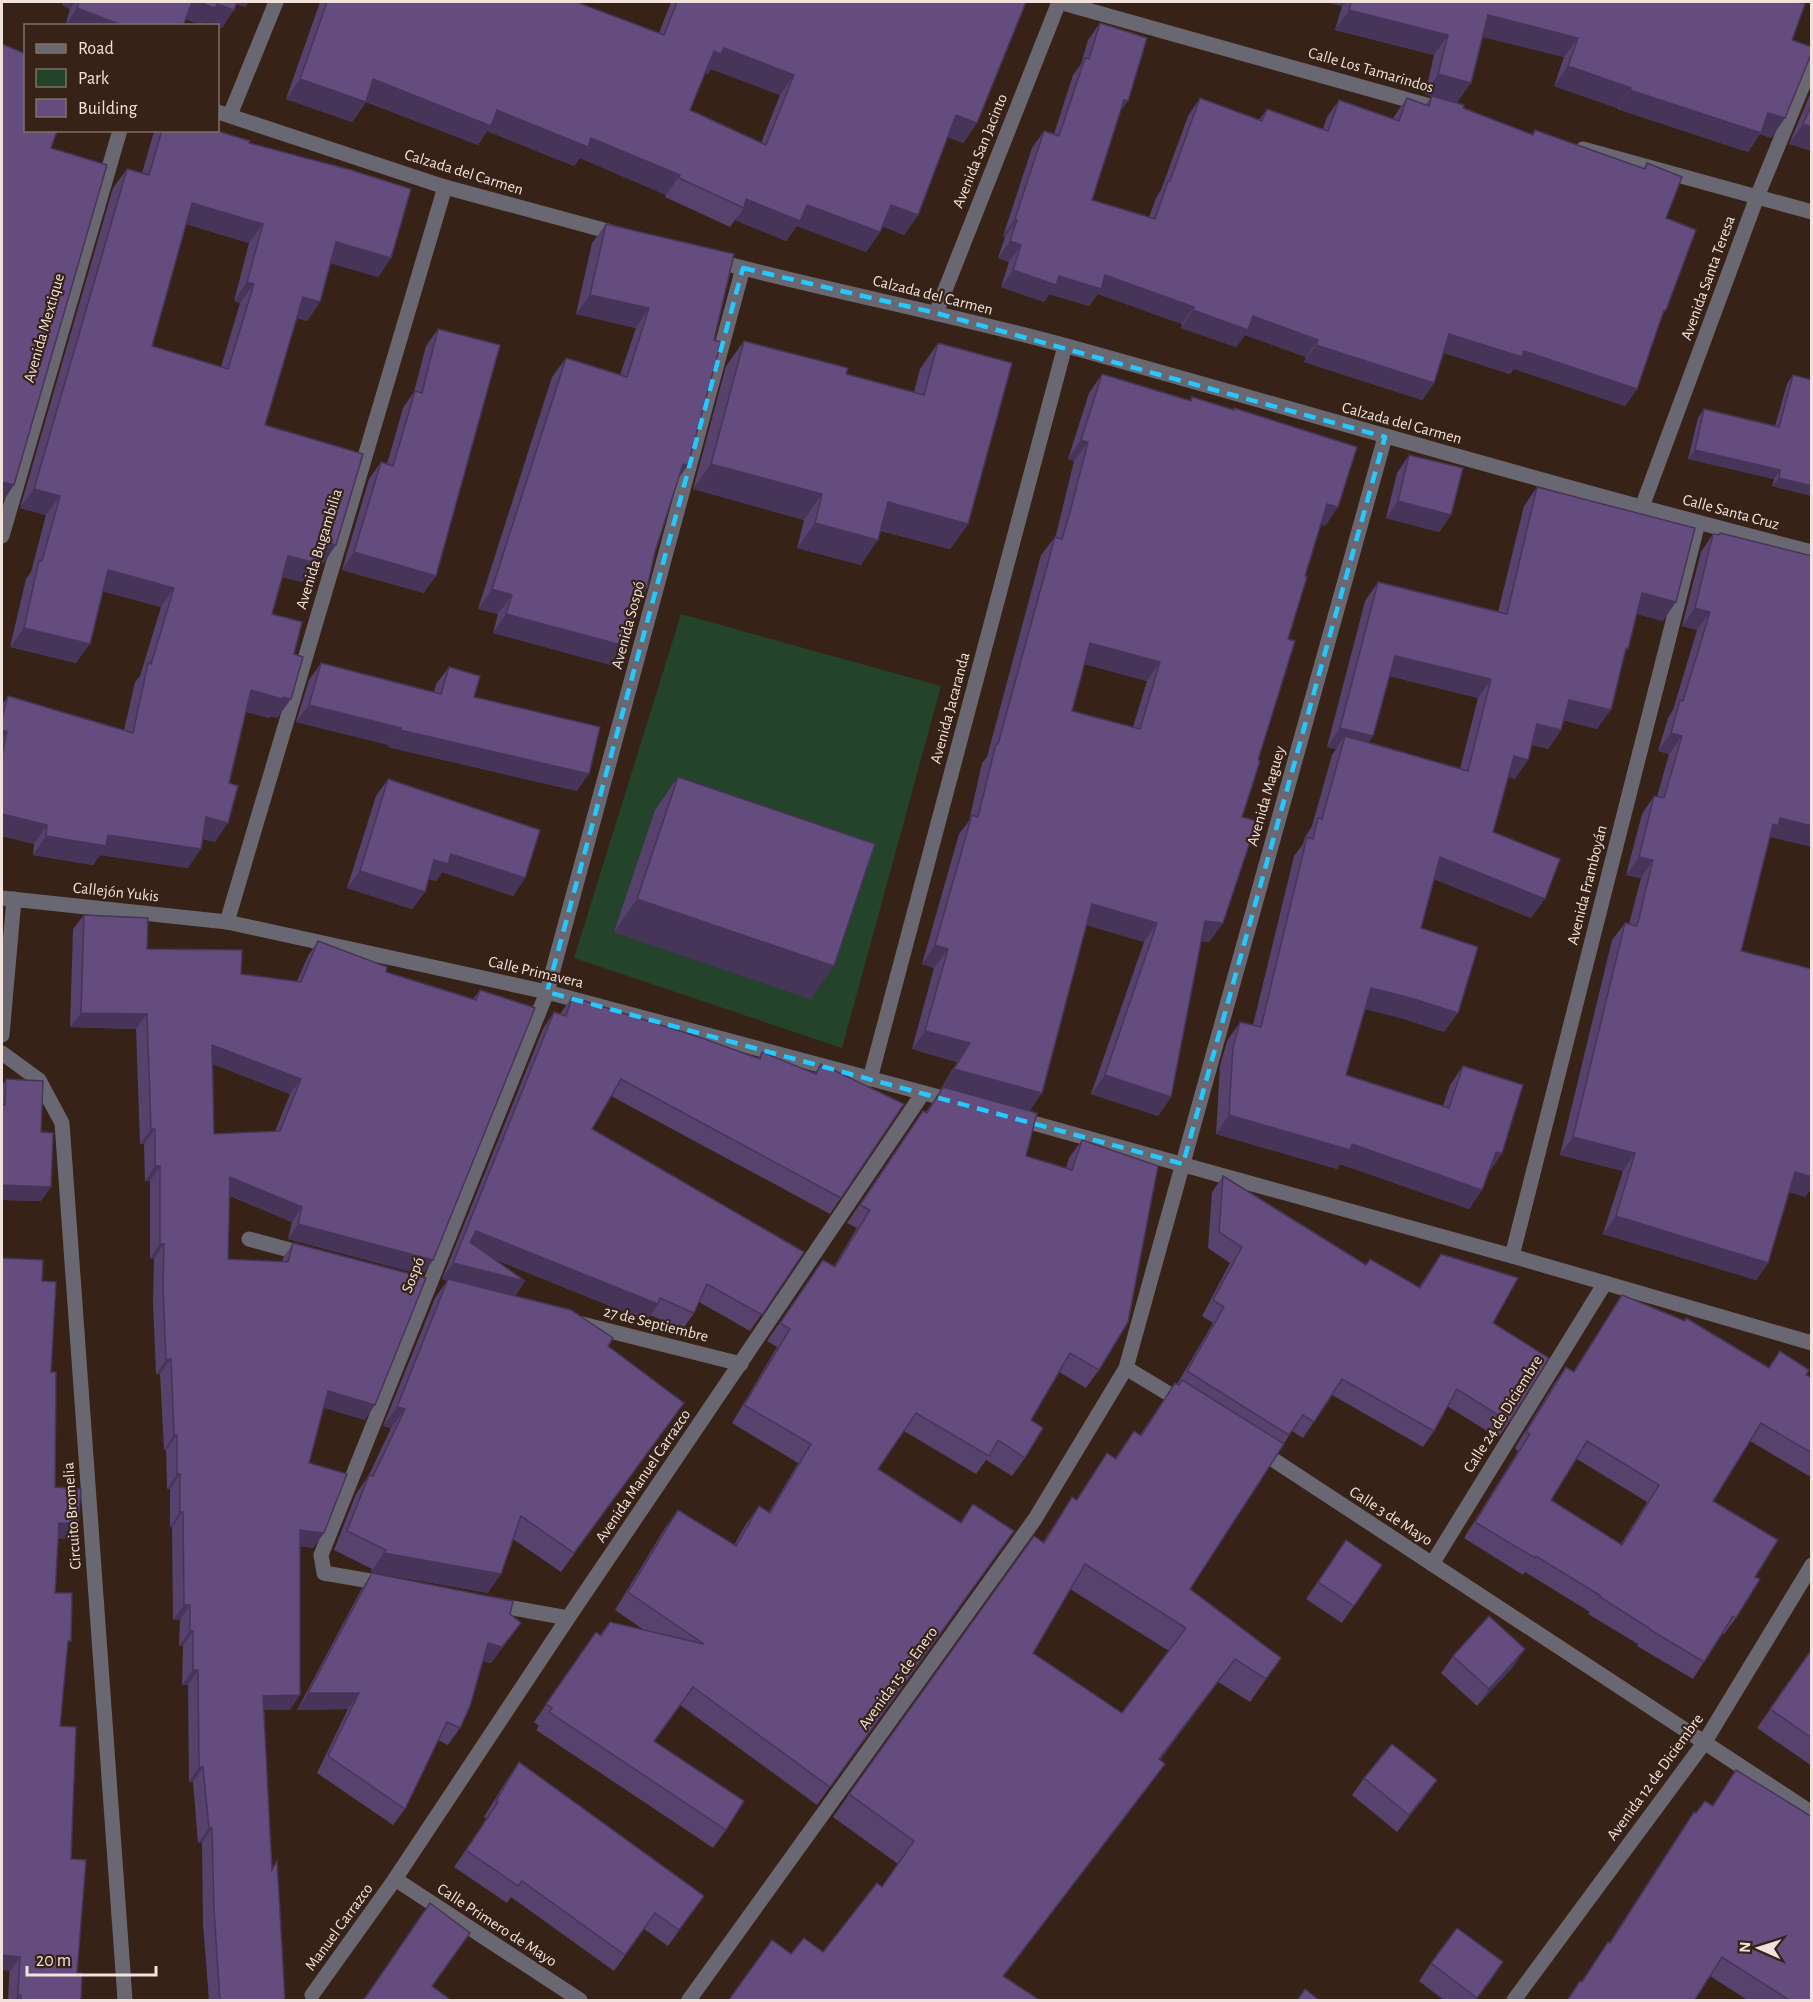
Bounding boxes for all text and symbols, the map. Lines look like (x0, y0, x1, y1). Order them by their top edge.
legend (24, 24, 219, 132)
text: Road (78, 40, 114, 58)
street label: Calle Los Tamarindos (1306, 44, 1436, 96)
text: Park (78, 70, 110, 88)
street label: Avenida San Jacinto (950, 91, 1010, 210)
text: Building (78, 100, 138, 118)
street label: Calzada del Carmen (403, 146, 525, 198)
street label: Avenida Santa Teresa (1678, 214, 1738, 342)
street label: Avenida Mextique (21, 272, 67, 384)
street label: Calzada del Carmen (871, 272, 995, 318)
street label: Calzada del Carmen (1340, 399, 1464, 447)
street label: Avenida Bugambilia (293, 487, 345, 611)
street label: Calle Santa Cruz (1681, 491, 1781, 533)
street label: Avenida Sospó (609, 579, 647, 671)
street label: Avenida Jacaranda (927, 651, 973, 765)
street label: Avenida Maguey (1244, 744, 1289, 848)
street label: Avenida Framboyán (1564, 824, 1611, 947)
street label: Callejón Yukis (72, 880, 160, 905)
street label: Calle Primavera (487, 953, 585, 991)
street label: Sospó (399, 1255, 427, 1295)
street label: 27 de Septiembre (602, 1303, 710, 1345)
street label: Calle 24 de Diciembre (1461, 1353, 1545, 1475)
street label: Avenida Manuel Carrazco (593, 1406, 694, 1546)
street label: Circuito Bromelia (60, 1462, 84, 1570)
street label: Calle 3 de Mayo (1346, 1483, 1435, 1550)
street label: Avenida 15 de Enero (855, 1624, 941, 1732)
street label: Avenida 12 de Diciembre (1604, 1711, 1706, 1843)
street label: Manuel Carrazco (302, 1880, 376, 1974)
street label: Calle Primero de Mayo (434, 1880, 560, 1970)
north arrow (1729, 1918, 1789, 1978)
scale bar (27, 1939, 156, 1977)
text: N (1737, 1941, 1753, 1953)
text: 20 m (36, 1952, 71, 1970)

